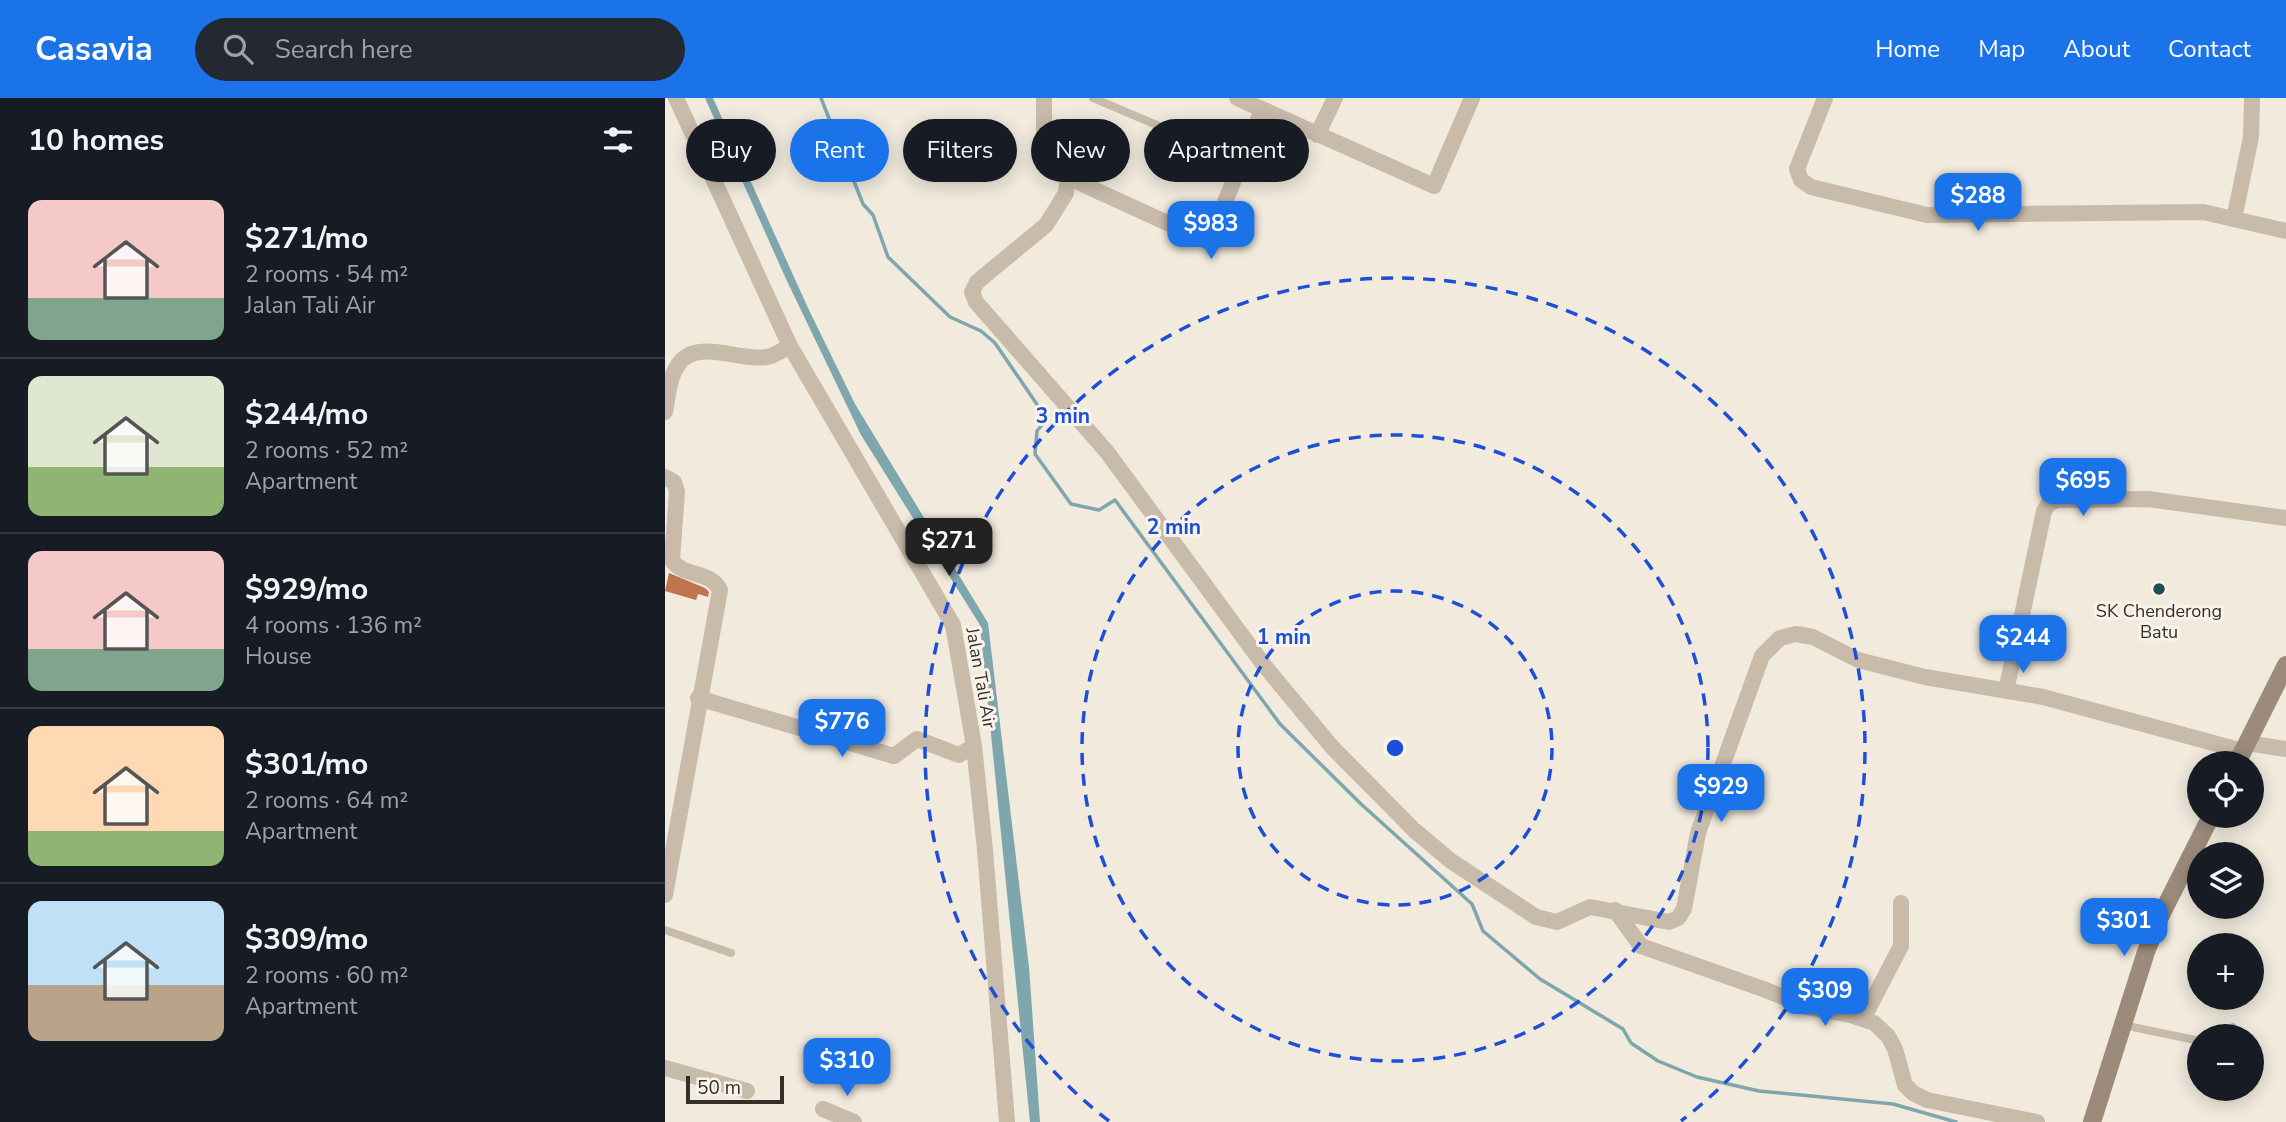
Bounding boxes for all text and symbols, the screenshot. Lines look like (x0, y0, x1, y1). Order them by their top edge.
search box (195, 18, 685, 81)
text: Casavia (35, 27, 153, 72)
icon: search (219, 30, 257, 68)
text: Search here (275, 32, 413, 67)
text: Home (1875, 33, 1940, 65)
text: Map (1978, 33, 2025, 65)
text: About (2063, 33, 2130, 65)
text: Contact (2168, 33, 2251, 65)
chip: Buy (686, 119, 776, 182)
chip: Rent (790, 119, 889, 182)
chip: Filters (903, 119, 1017, 182)
chip: New (1031, 119, 1130, 182)
chip: Apartment (1144, 119, 1309, 182)
text: 10 homes (28, 120, 164, 161)
icon: filters (599, 121, 637, 159)
pin: $288 (1937, 174, 2019, 233)
text: $288 (1950, 180, 2006, 211)
pin: $983 (1170, 202, 1252, 261)
text: $983 (1183, 208, 1239, 239)
text: $271/mo (245, 218, 368, 259)
icon: home (84, 228, 168, 312)
text: 2 rooms · 54 m² (245, 259, 408, 290)
text: Jalan Tali Air (245, 290, 375, 321)
text: $244/mo (245, 394, 368, 435)
text: 3 min (1036, 402, 1090, 430)
icon: home (84, 404, 168, 488)
text: 2 rooms · 52 m² (245, 435, 408, 466)
pin: $695 (2042, 458, 2124, 518)
text: $695 (2055, 465, 2111, 496)
text: Apartment (245, 466, 357, 497)
text: 2 min (1147, 513, 1201, 541)
pin: $271 (908, 518, 990, 578)
text: $271 (921, 525, 977, 556)
text: $929/mo (245, 569, 368, 610)
icon: home (84, 579, 168, 663)
marker: SK Chenderong Batu (2151, 581, 2167, 597)
place label: SK Chenderong Batu (2096, 599, 2222, 644)
text: 4 rooms · 136 m² (245, 610, 422, 641)
pin: $244 (1982, 616, 2064, 675)
text: $244 (1995, 622, 2051, 653)
text: 1 min (1257, 623, 1311, 651)
street label: Jalan Tali Air (960, 625, 1002, 731)
text: House (245, 641, 312, 672)
pin: $776 (801, 700, 883, 759)
text: $776 (814, 706, 870, 737)
centre of rings (1383, 736, 1407, 760)
text: $301/mo (245, 744, 368, 785)
map controls (2187, 751, 2264, 1101)
button: locate (2187, 751, 2264, 828)
icon: home (84, 754, 168, 838)
pin: $929 (1680, 764, 1762, 824)
text: $929 (1693, 771, 1749, 802)
text: 2 rooms · 64 m² (245, 785, 408, 816)
text: Apartment (245, 816, 357, 847)
button: layers (2187, 842, 2264, 919)
pin: $301 (2083, 898, 2165, 958)
text: $301 (2096, 905, 2152, 936)
text: $309/mo (245, 919, 368, 960)
icon: home (84, 929, 168, 1013)
button: + (2187, 933, 2264, 1010)
text: 2 rooms · 60 m² (245, 960, 408, 991)
pin: $309 (1784, 968, 1866, 1028)
text: $309 (1797, 975, 1853, 1006)
text: Apartment (245, 991, 357, 1022)
button: − (2187, 1024, 2264, 1101)
pin: $310 (806, 1038, 888, 1098)
text: $310 (819, 1045, 875, 1076)
scale bar (686, 1073, 784, 1105)
text: 50 m (697, 1075, 741, 1101)

